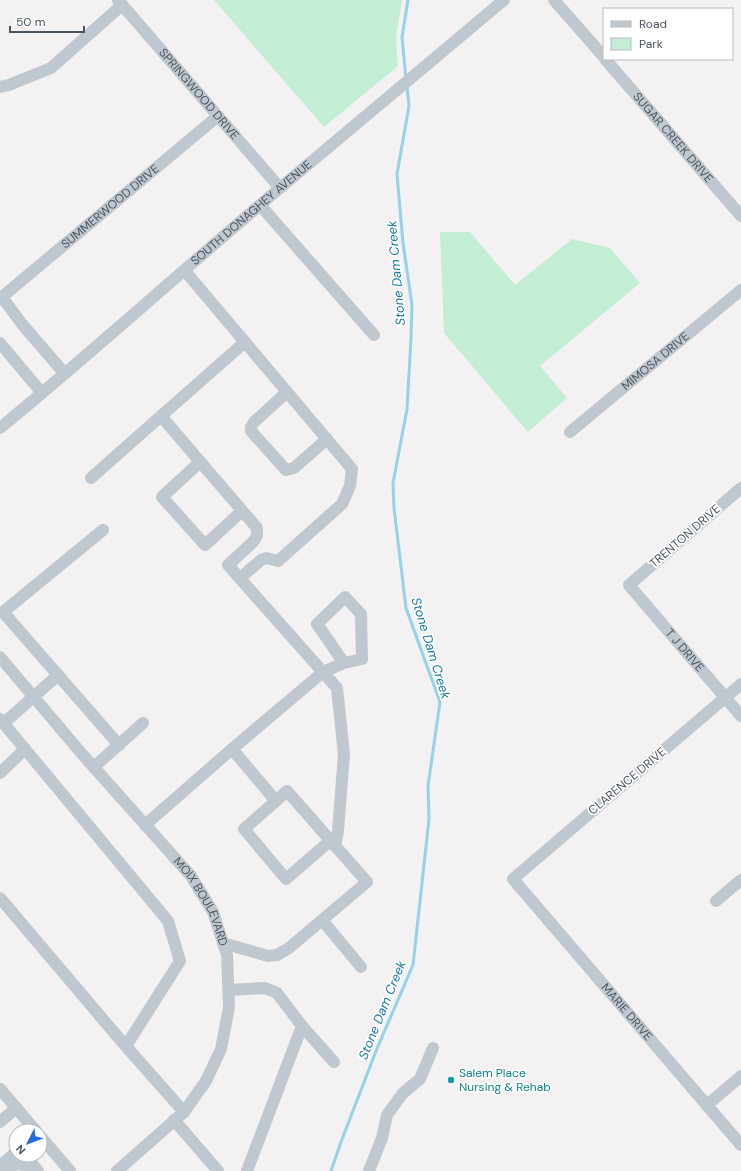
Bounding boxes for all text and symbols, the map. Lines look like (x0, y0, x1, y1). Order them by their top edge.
scale bar (10, 8, 84, 34)
legend (603, 8, 733, 60)
text: 50 m (16, 14, 45, 30)
text: Road (639, 16, 667, 32)
text: Park (639, 36, 663, 52)
street label: SPRINGWOOD DRIVE (155, 45, 243, 143)
street label: SUGAR CREEK DRIVE (629, 89, 717, 186)
street label: SOUTH DONAGHEY AVENUE (187, 156, 315, 269)
street label: SUMMERWOOD DRIVE (58, 161, 163, 252)
water label: Stone Dam Creek (383, 219, 409, 326)
street label: MIMOSA DRIVE (618, 328, 693, 394)
street label: TRENTON DRIVE (646, 501, 724, 571)
water label: Stone Dam Creek (407, 595, 455, 701)
street label: T J DRIVE (662, 625, 708, 675)
street label: CLARENCE DRIVE (585, 744, 669, 818)
street label: MOIX BOULEVARD (170, 854, 232, 948)
water label: Stone Dam Creek (354, 958, 410, 1062)
street label: MARIE DRIVE (598, 980, 656, 1044)
place label: Salem Place Nursing & Rehab (459, 1065, 551, 1095)
marker: Salem Place Nursing & Rehab (446, 1075, 456, 1085)
north arrow (8, 1123, 48, 1163)
text: N (13, 1142, 28, 1157)

